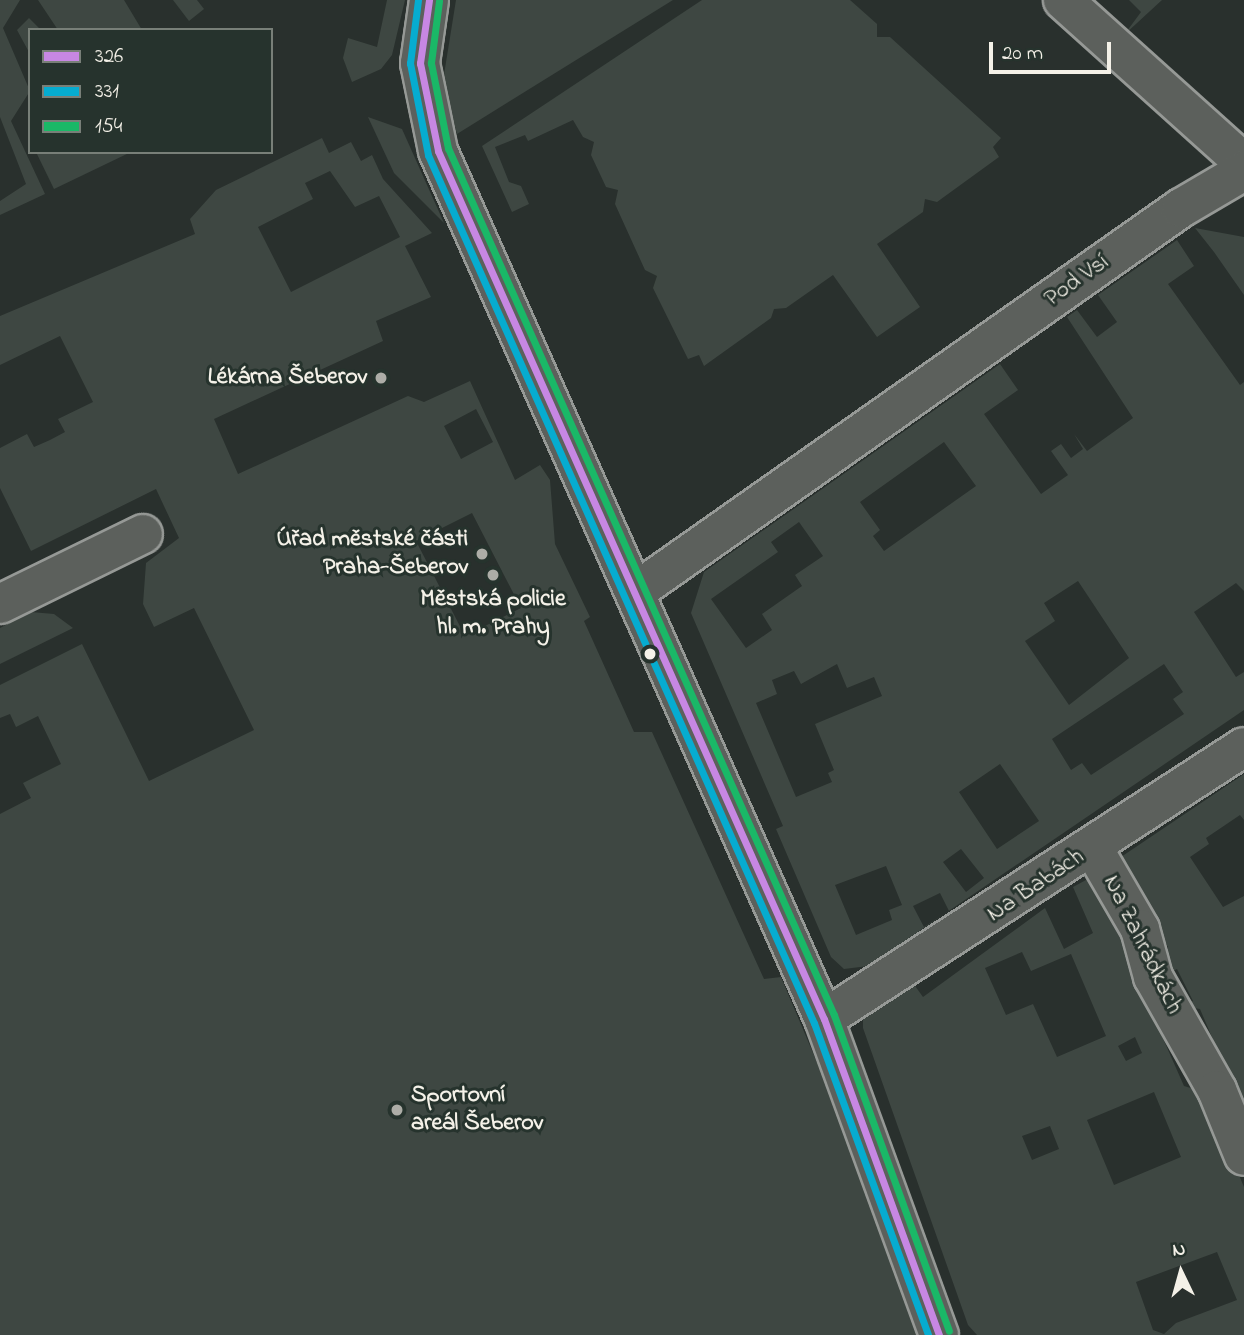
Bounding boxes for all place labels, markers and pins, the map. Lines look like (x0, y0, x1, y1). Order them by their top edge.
place label: Lékárna Šeberov (208, 364, 367, 392)
marker: Lékárna Šeberov (373, 370, 389, 386)
place label: Úřad městské části Praha-Šeberov (276, 526, 468, 582)
marker: Úřad městské části Praha-Šeberov (474, 546, 490, 562)
marker: Městská policie hl. m. Prahy (485, 567, 501, 583)
place label: Městská policie hl. m. Prahy (420, 586, 566, 642)
unlabelled marker (643, 647, 657, 661)
place label: Sportovní areál Šeberov (411, 1082, 543, 1138)
marker: Sportovní areál Šeberov (389, 1102, 405, 1118)

